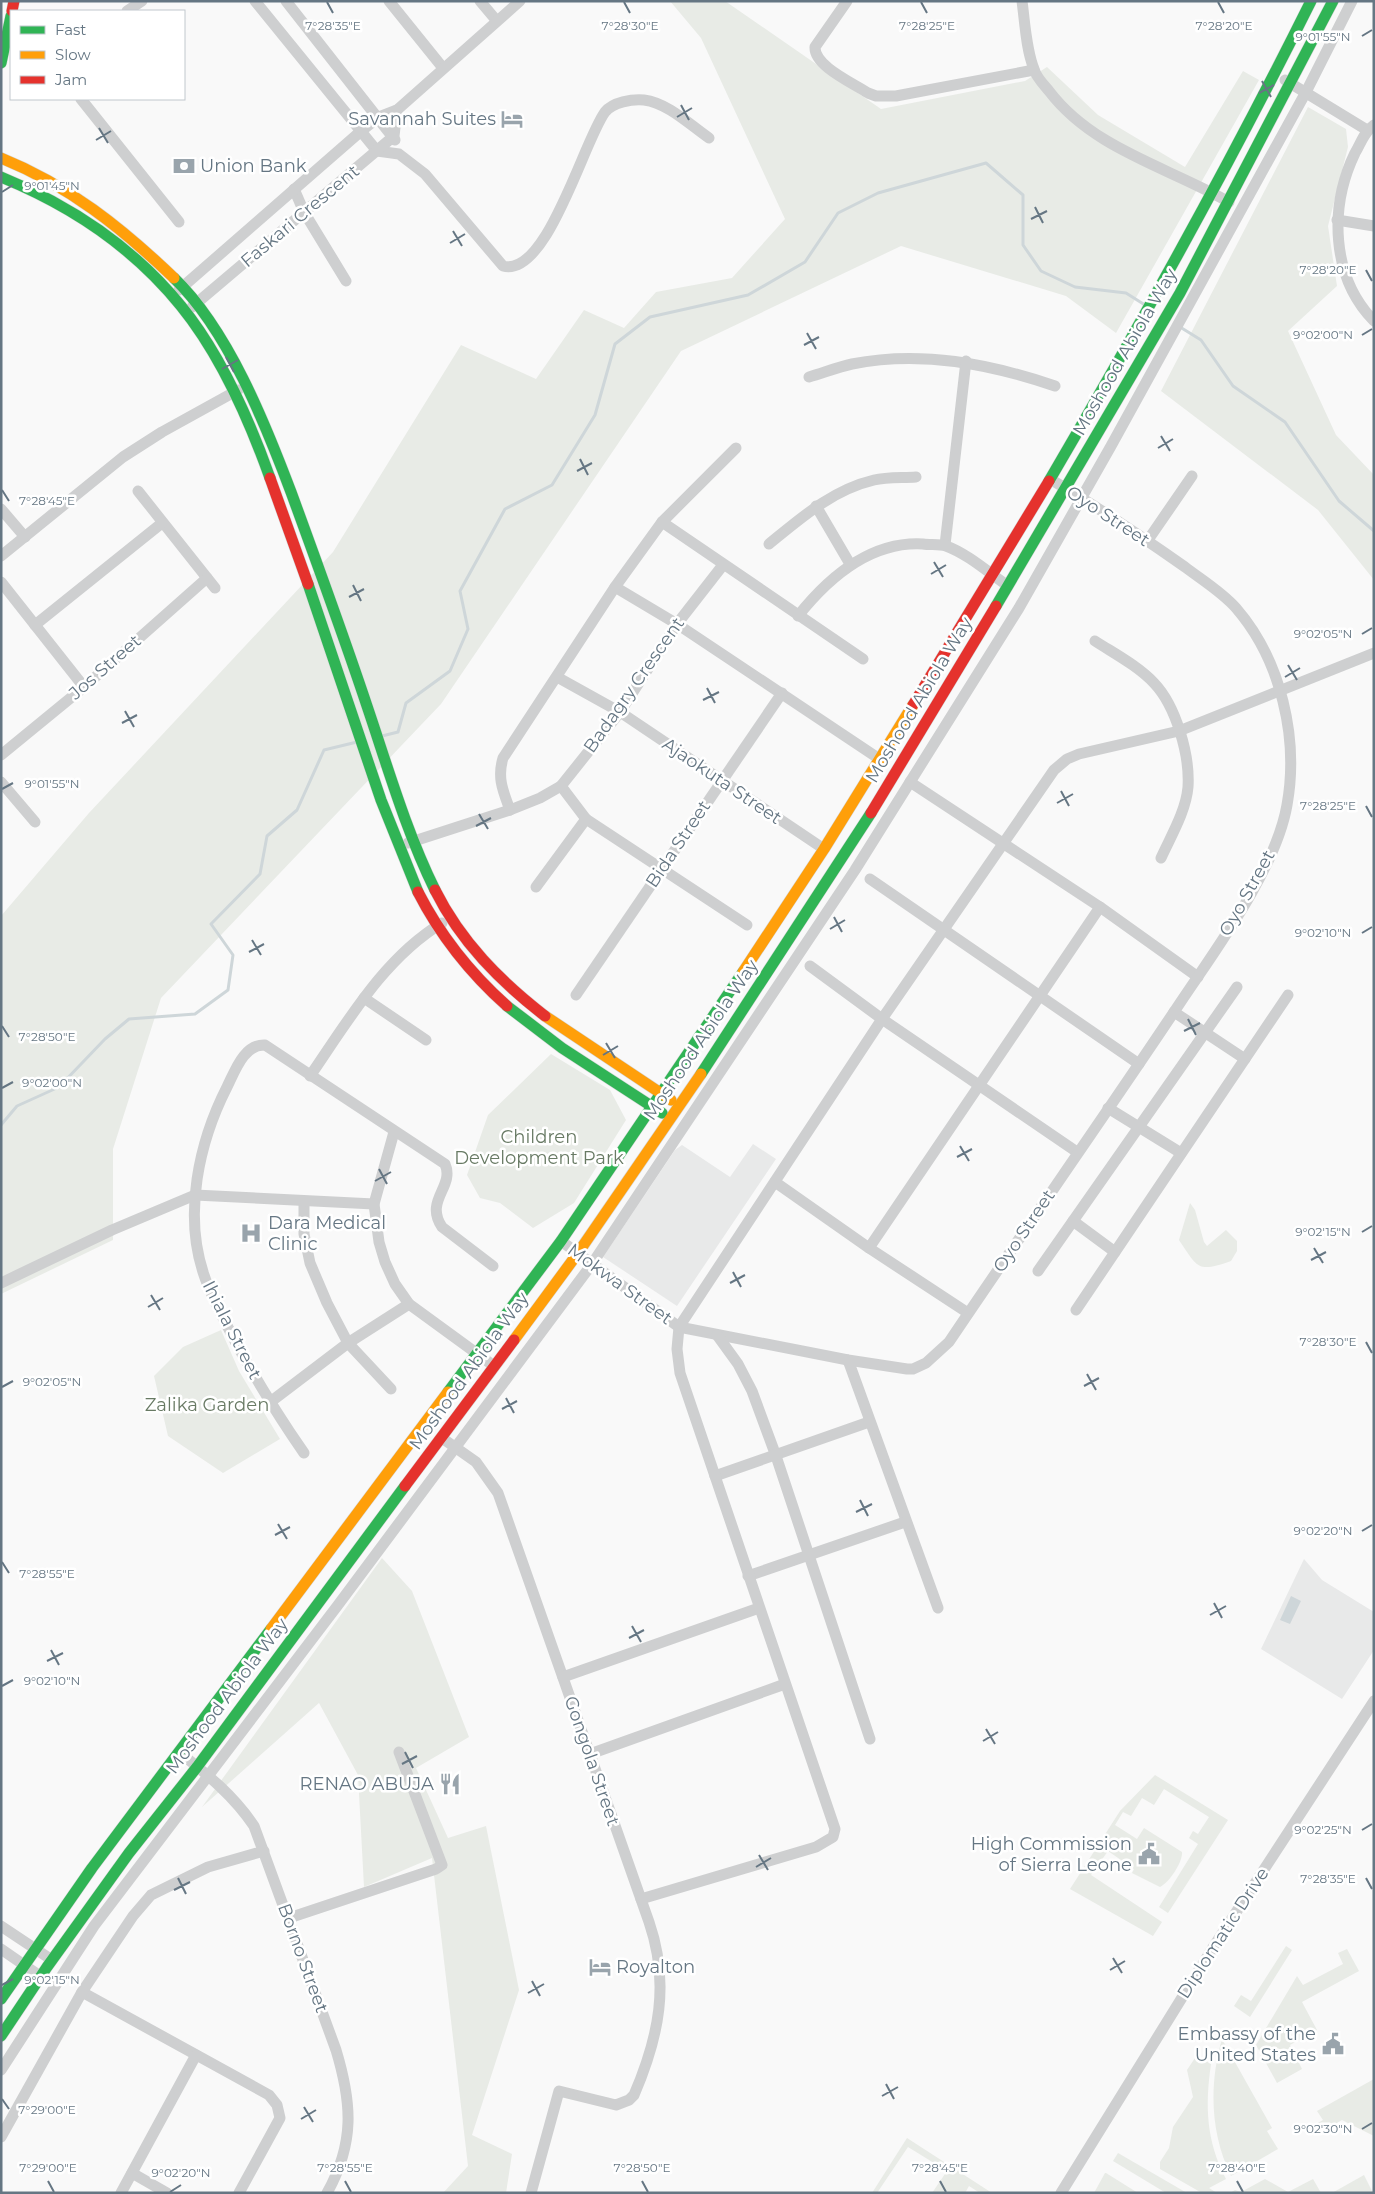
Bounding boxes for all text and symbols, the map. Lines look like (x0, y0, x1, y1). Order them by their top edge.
legend (10, 10, 185, 100)
text: 7°28'35"E (305, 18, 361, 33)
text: 7°28'30"E (602, 18, 658, 33)
text: 7°28'25"E (899, 18, 955, 33)
text: 7°28'20"E (1195, 18, 1253, 33)
text: Fast (55, 20, 86, 39)
text: 9°01'55"N (1296, 29, 1350, 44)
text: Slow (55, 45, 91, 64)
text: Jam (54, 70, 87, 89)
hotel icon: Savannah Suites (499, 106, 525, 132)
place label: Savannah Suites (348, 108, 496, 130)
bank icon: Union Bank (171, 153, 197, 179)
place label: Union Bank (200, 155, 307, 177)
street label: Faskari Crescent (236, 160, 364, 272)
text: 9°01'45"N (24, 178, 80, 193)
text: 7°28'20"E (1299, 262, 1357, 277)
street label: Moshood Abiola Way (1068, 264, 1182, 440)
text: 9°02'00"N (1293, 327, 1353, 342)
street label: Oyo Street (1062, 481, 1154, 551)
text: 7°28'45"E (19, 493, 75, 508)
street label: Badagry Crescent (579, 613, 689, 757)
street label: Moshood Abiola Way (861, 613, 977, 787)
text: 9°02'05"N (1294, 626, 1352, 641)
street label: Jos Street (64, 630, 146, 705)
street label: Ajaokuta Street (658, 733, 786, 829)
text: 9°01'55"N (25, 776, 79, 791)
street label: Bida Street (641, 796, 715, 892)
text: 7°28'25"E (1300, 798, 1356, 813)
street label: Oyo Street (1214, 846, 1280, 940)
text: 9°02'10"N (1295, 925, 1351, 940)
street label: Moshood Abiola Way (639, 955, 763, 1125)
text: 7°28'50"E (19, 1029, 75, 1044)
text: 9°02'00"N (22, 1075, 82, 1090)
park label: Children Development Park (454, 1126, 624, 1169)
street label: Oyo Street (988, 1185, 1060, 1277)
place label: Dara Medical Clinic (268, 1212, 386, 1255)
hospital icon: Dara Medical Clinic (238, 1220, 264, 1246)
text: 9°02'15"N (1295, 1224, 1351, 1239)
street label: Mokwa Street (563, 1239, 677, 1329)
street label: Ihiala Street (198, 1277, 266, 1383)
street label: Moshood Abiola Way (404, 1288, 534, 1454)
text: 7°28'30"E (1300, 1334, 1356, 1349)
text: 9°02'05"N (23, 1374, 81, 1389)
park label: Zalika Garden (145, 1394, 269, 1416)
text: 9°02'20"N (1294, 1523, 1352, 1538)
text: 7°28'55"E (19, 1566, 75, 1581)
street label: Moshood Abiola Way (161, 1614, 293, 1778)
text: 9°02'10"N (24, 1673, 80, 1688)
street label: Gongola Street (560, 1693, 624, 1829)
restaurant icon: RENAO ABUJA (437, 1771, 463, 1797)
place label: RENAO ABUJA (299, 1773, 434, 1795)
text: 9°02'25"N (1294, 1822, 1352, 1837)
place label: High Commission of Sierra Leone (971, 1833, 1132, 1876)
public building icon: High Commission of Sierra Leone (1136, 1841, 1162, 1867)
street label: Diplomatic Drive (1172, 1863, 1274, 2003)
text: 7°28'35"E (1300, 1871, 1356, 1886)
street label: Borno Street (273, 1900, 333, 2016)
hotel icon: Royalton (587, 1954, 613, 1980)
place label: Royalton (616, 1956, 695, 1978)
text: 9°02'15"N (24, 1972, 80, 1987)
place label: Embassy of the United States (1178, 2023, 1316, 2066)
public building icon: Embassy of the United States (1320, 2031, 1346, 2057)
text: 7°29'00"E (18, 2102, 76, 2117)
text: 9°02'30"N (1294, 2121, 1352, 2136)
text: 7°29'00"E (19, 2160, 77, 2175)
text: 7°28'55"E (317, 2160, 373, 2175)
text: 7°28'50"E (614, 2160, 670, 2175)
text: 7°28'45"E (912, 2160, 968, 2175)
text: 7°28'40"E (1208, 2160, 1266, 2175)
text: 9°02'20"N (152, 2165, 210, 2180)

